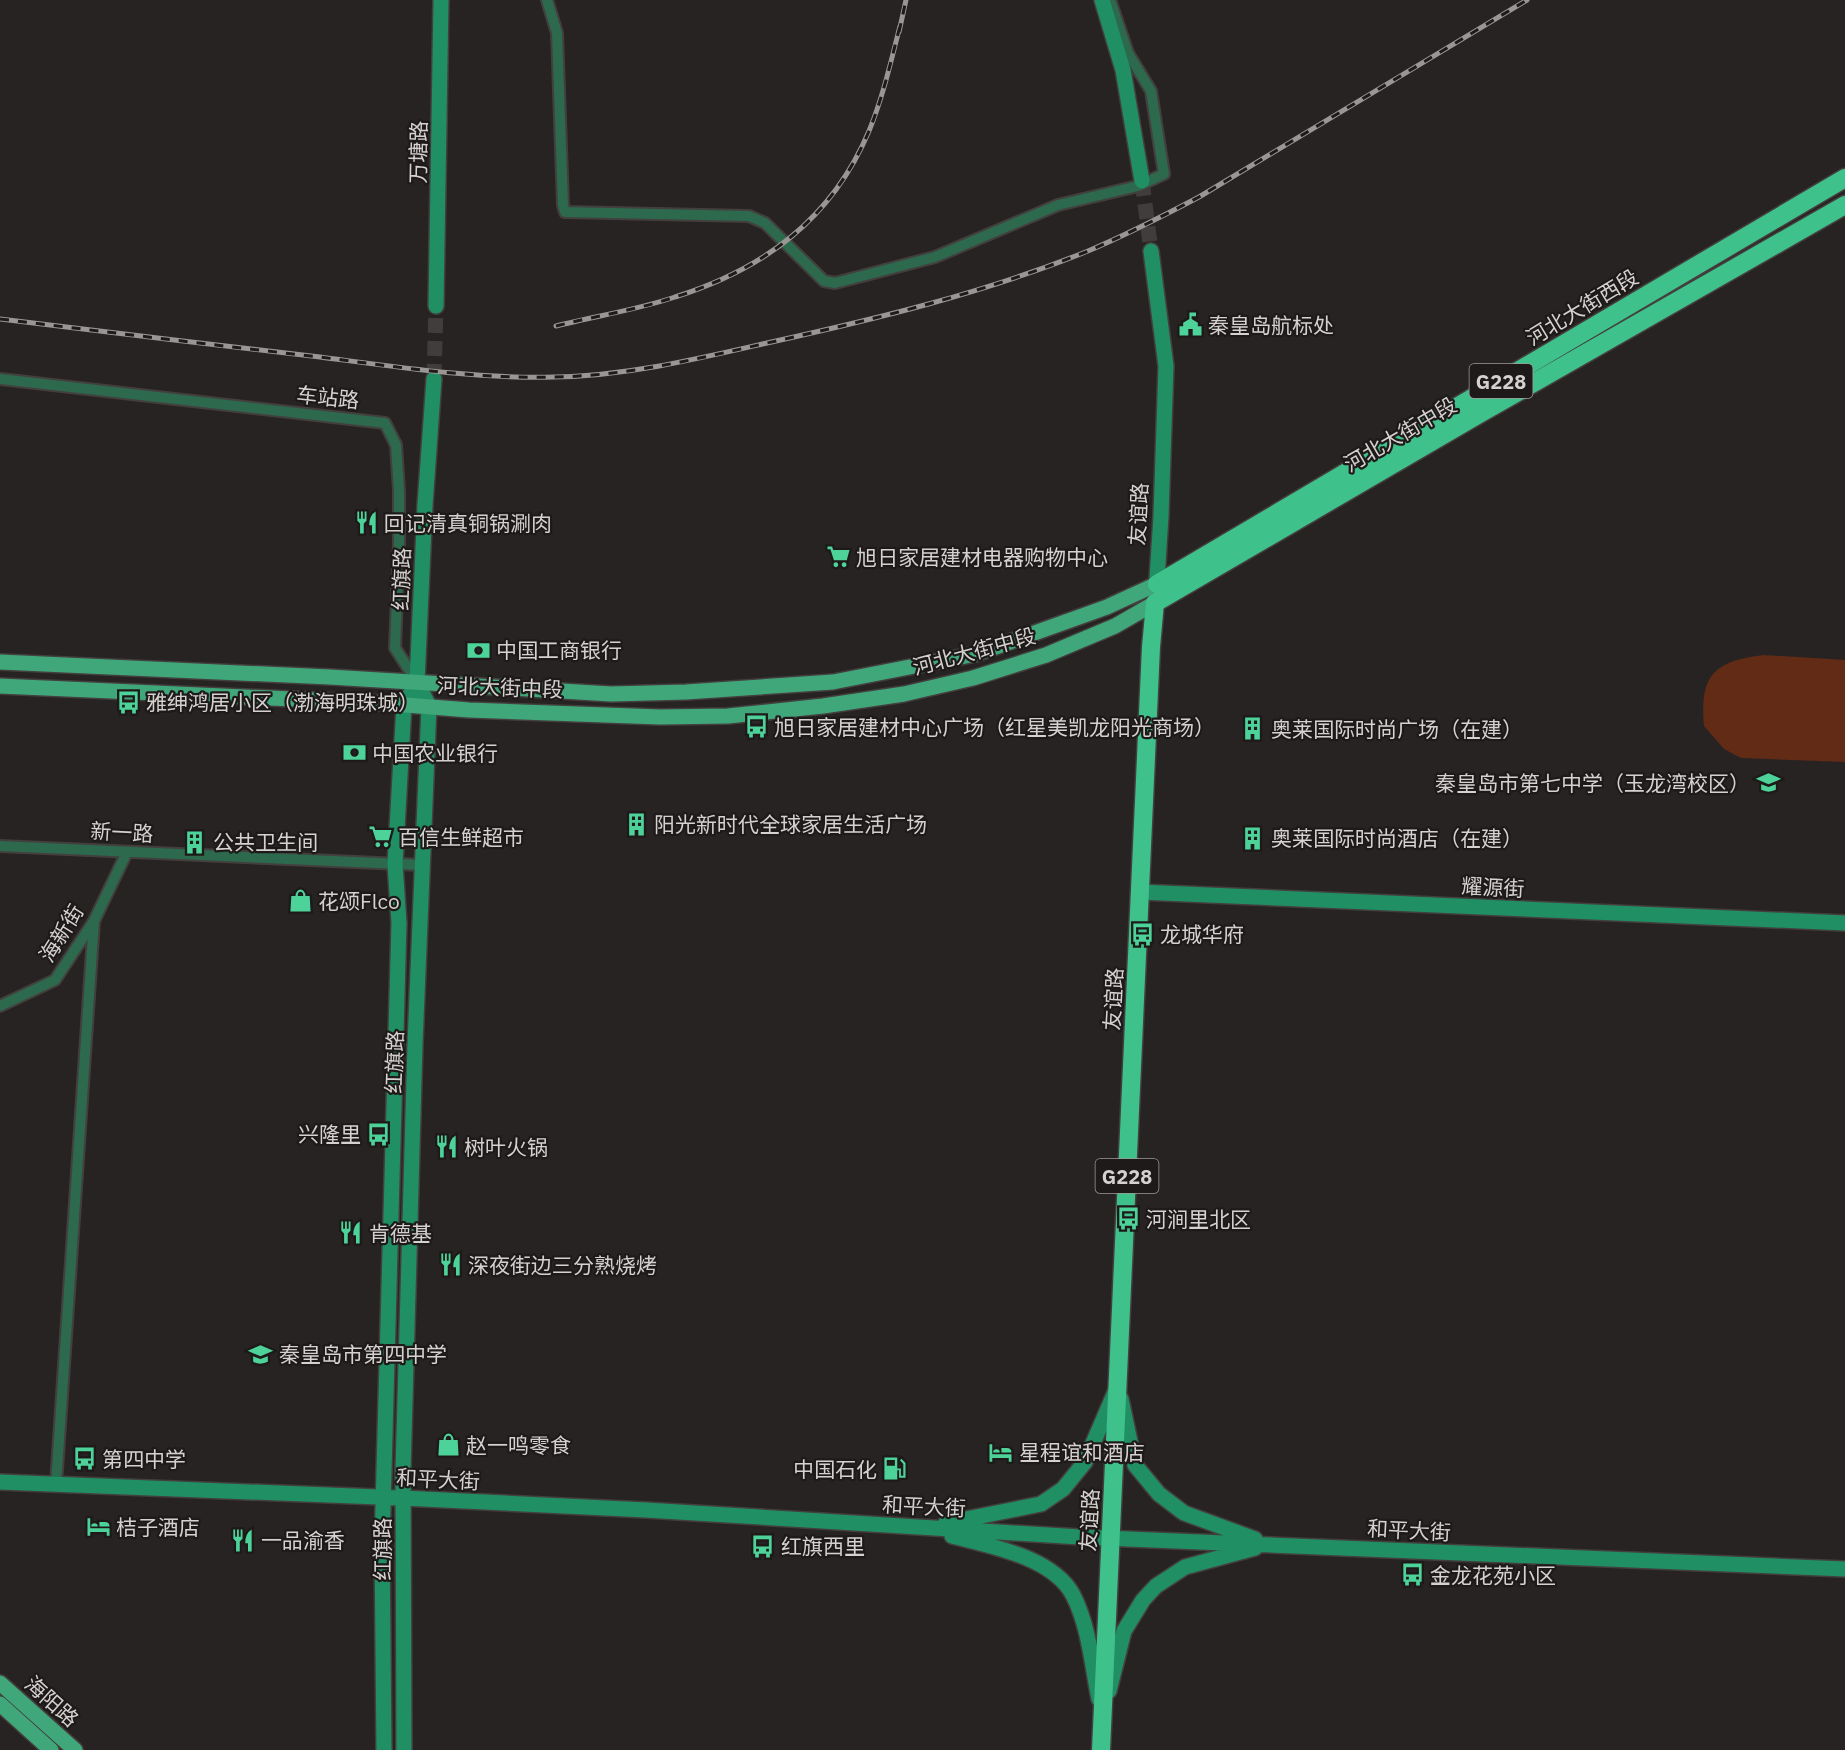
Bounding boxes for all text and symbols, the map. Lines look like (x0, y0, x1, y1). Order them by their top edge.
street label: 万塘路 (403, 120, 433, 184)
street label: 河北大街西段 (1521, 263, 1643, 351)
place label: 秦皇岛航标处 (1208, 311, 1334, 339)
public building icon: 秦皇岛航标处 (1177, 312, 1203, 338)
road number: G228 (1470, 364, 1532, 398)
street label: 车站路 (295, 380, 361, 414)
street label: 河北大街中段 (1338, 390, 1462, 478)
street label: 友谊路 (1122, 482, 1154, 546)
place label: 回记清真铜锅涮肉 (384, 509, 552, 537)
restaurant icon: 回记清真铜锅涮肉 (353, 510, 379, 536)
place label: 旭日家居建材电器购物中心 (856, 543, 1108, 571)
supermarket icon: 旭日家居建材电器购物中心 (825, 544, 851, 570)
street label: 红旗路 (386, 547, 416, 611)
street label: 河北大街中段 (910, 621, 1038, 681)
place label: 中国工商银行 (496, 636, 622, 664)
bank icon: 中国工商银行 (465, 637, 491, 663)
street label: 河北大街中段 (437, 671, 563, 703)
place label: 雅绅鸿居小区（渤海明珠城） (146, 688, 419, 716)
bus stop icon: 雅绅鸿居小区（渤海明珠城） (115, 689, 141, 715)
place label: 旭日家居建材中心广场（红星美凯龙阳光商场） (774, 713, 1215, 741)
bus stop icon: 旭日家居建材中心广场（红星美凯龙阳光商场） (743, 714, 769, 740)
place label: 奥莱国际时尚广场（在建） (1271, 715, 1523, 743)
building icon: 奥莱国际时尚广场（在建） (1240, 716, 1266, 742)
place label: 中国农业银行 (372, 739, 498, 767)
bank icon: 中国农业银行 (341, 740, 367, 766)
place label: 秦皇岛市第七中学（玉龙湾校区） (1435, 769, 1750, 797)
school or university icon: 秦皇岛市第七中学（玉龙湾校区） (1755, 770, 1781, 796)
place label: 阳光新时代全球家居生活广场 (654, 810, 927, 838)
building icon: 阳光新时代全球家居生活广场 (623, 811, 649, 837)
street label: 新一路 (90, 816, 154, 848)
place label: 百信生鲜超市 (398, 823, 524, 851)
supermarket icon: 百信生鲜超市 (367, 824, 393, 850)
place label: 奥莱国际时尚酒店（在建） (1271, 824, 1523, 852)
building icon: 奥莱国际时尚酒店（在建） (1240, 825, 1266, 851)
place label: 公共卫生间 (213, 828, 318, 856)
building icon: 公共卫生间 (182, 829, 208, 855)
street label: 耀源街 (1461, 871, 1525, 903)
place label: 花颂Flco (318, 887, 400, 915)
shop icon: 花颂Flco (287, 888, 313, 914)
street label: 海新街 (32, 899, 90, 967)
place label: 龙城华府 (1160, 920, 1244, 948)
bus stop icon: 龙城华府 (1129, 921, 1155, 947)
street label: 友谊路 (1097, 967, 1129, 1031)
street label: 红旗路 (379, 1030, 409, 1094)
place label: 兴隆里 (298, 1120, 361, 1148)
bus stop icon: 兴隆里 (366, 1121, 392, 1147)
place label: 树叶火锅 (464, 1133, 548, 1161)
restaurant icon: 树叶火锅 (433, 1134, 459, 1160)
road number: G228 (1096, 1159, 1158, 1193)
place label: 河涧里北区 (1146, 1205, 1251, 1233)
bus stop icon: 河涧里北区 (1115, 1206, 1141, 1232)
place label: 肯德基 (369, 1219, 432, 1247)
restaurant icon: 肯德基 (338, 1220, 364, 1246)
place label: 深夜街边三分熟烧烤 (468, 1251, 657, 1279)
restaurant icon: 深夜街边三分熟烧烤 (437, 1252, 463, 1278)
place label: 秦皇岛市第四中学 (279, 1340, 447, 1368)
school or university icon: 秦皇岛市第四中学 (248, 1341, 274, 1367)
place label: 赵一鸣零食 (466, 1431, 571, 1459)
shop icon: 赵一鸣零食 (435, 1432, 461, 1458)
place label: 星程谊和酒店 (1019, 1438, 1145, 1466)
hotel icon: 星程谊和酒店 (988, 1439, 1014, 1465)
place label: 第四中学 (102, 1445, 186, 1473)
bus stop icon: 第四中学 (71, 1446, 97, 1472)
place label: 中国石化 (793, 1455, 877, 1483)
fuel station icon: 中国石化 (882, 1456, 908, 1482)
street label: 和平大街 (395, 1463, 481, 1495)
street label: 友谊路 (1073, 1488, 1105, 1552)
street label: 和平大街 (881, 1490, 967, 1522)
place label: 桔子酒店 (116, 1513, 200, 1541)
hotel icon: 桔子酒店 (85, 1514, 111, 1540)
street label: 和平大街 (1366, 1514, 1452, 1546)
street label: 红旗路 (368, 1518, 396, 1581)
place label: 一品渝香 (261, 1526, 345, 1554)
restaurant icon: 一品渝香 (230, 1527, 256, 1553)
place label: 红旗西里 (781, 1532, 865, 1560)
bus stop icon: 红旗西里 (750, 1533, 776, 1559)
place label: 金龙花苑小区 (1430, 1561, 1556, 1589)
bus stop icon: 金龙花苑小区 (1399, 1562, 1425, 1588)
street label: 海阳路 (19, 1670, 85, 1732)

